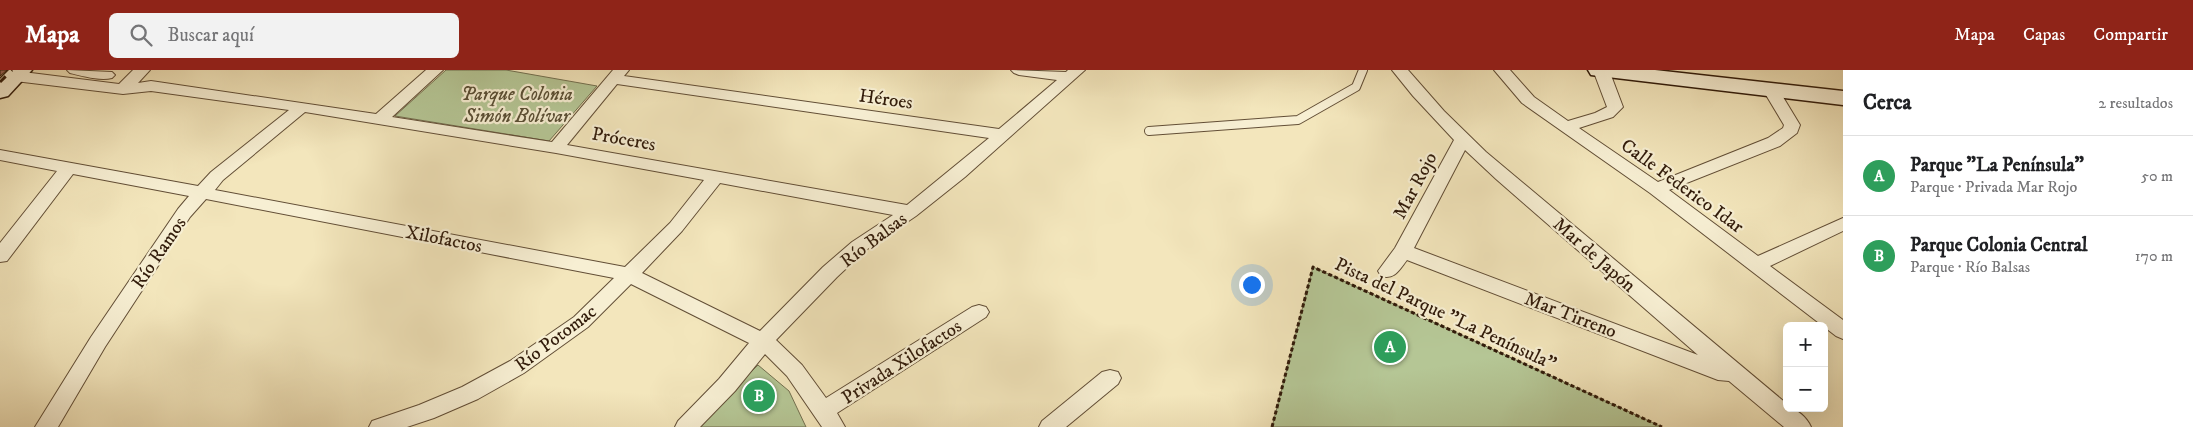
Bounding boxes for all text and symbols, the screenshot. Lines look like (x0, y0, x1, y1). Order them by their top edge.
search box (109, 13, 459, 58)
text: Mapa (25, 20, 79, 50)
icon: search (127, 21, 155, 49)
text: Buscar aquí (167, 24, 254, 47)
text: Mapa (1954, 24, 1995, 46)
text: Capas (2023, 24, 2065, 46)
text: Compartir (2093, 24, 2168, 46)
park label: Parque Colonia Simón Bolívar (461, 83, 573, 128)
street label: Héroes (857, 84, 914, 115)
text: Cerca (1863, 90, 1911, 116)
text: 2 resultados (2098, 93, 2173, 113)
street label: Próceres (590, 123, 658, 156)
street label: Calle Federico Idar (1616, 134, 1748, 238)
street label: Mar Rojo (1388, 148, 1442, 223)
text: Parque "La Península" (1910, 154, 2084, 177)
text: A (1874, 166, 1884, 186)
text: 50 m (2141, 166, 2173, 186)
text: Parque · Privada Mar Rojo (1910, 177, 2077, 197)
street label: Río Balsas (836, 208, 912, 273)
street label: Río Ramos (127, 213, 192, 293)
street label: Mar de Japón (1548, 213, 1640, 297)
street label: Xilofactos (403, 221, 484, 258)
text: Parque Colonia Central (1910, 234, 2088, 257)
text: B (1874, 246, 1884, 266)
text: 170 m (2135, 246, 2173, 266)
street label: Pista del Parque "La Península" (1331, 253, 1560, 377)
text: Parque · Río Balsas (1910, 257, 2030, 277)
your location (1239, 272, 1265, 298)
street label: Mar Tirreno (1521, 287, 1620, 343)
street label: Río Potomac (510, 300, 601, 376)
street label: Privada Xilofactos (837, 315, 966, 410)
map controls (1783, 322, 1828, 412)
button: + (1783, 322, 1828, 367)
pin: A (1374, 328, 1406, 366)
button: − (1783, 367, 1828, 412)
pin: B (743, 377, 775, 415)

